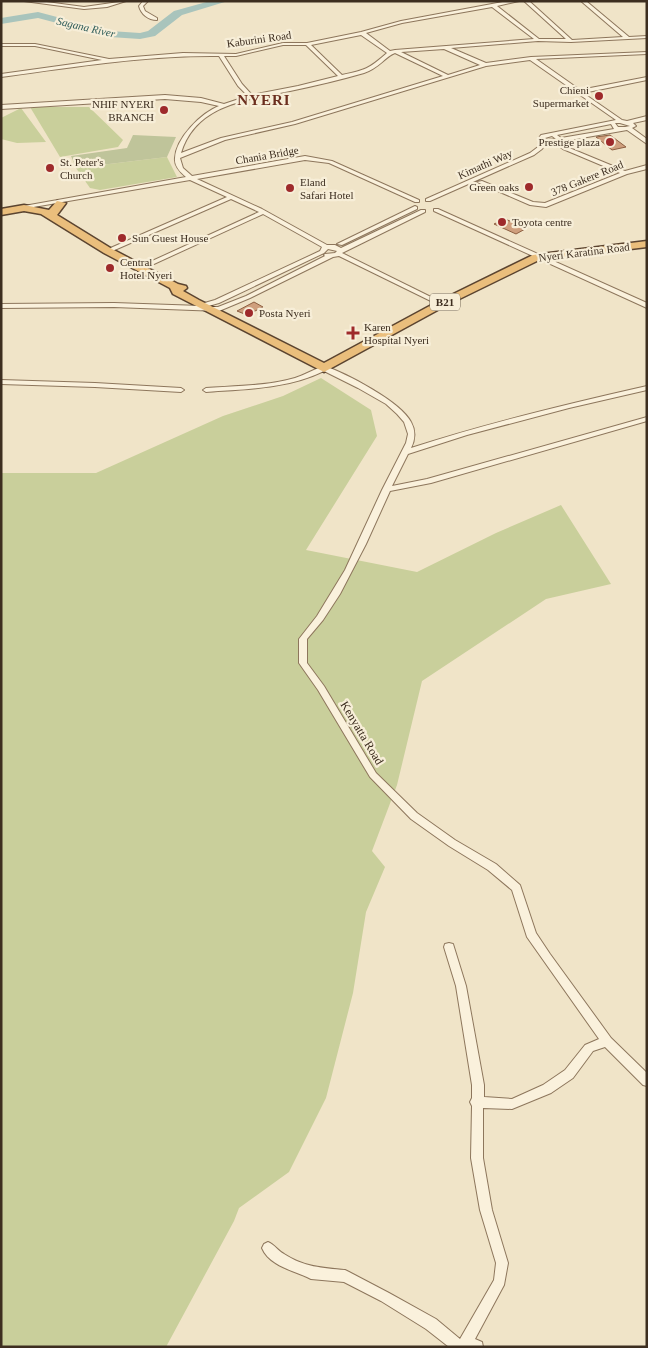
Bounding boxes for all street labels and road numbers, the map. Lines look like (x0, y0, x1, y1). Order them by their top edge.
street label: Kaburini Road (226, 28, 293, 49)
street label: Chania Bridge (235, 144, 300, 166)
street label: Kimathi Way (456, 146, 515, 181)
street label: 378 Gakere Road (549, 158, 625, 198)
street label: Nyeri Karatina Road (538, 240, 631, 264)
road number: B21 (430, 294, 460, 310)
street label: Kenyatta Road (338, 699, 386, 767)

